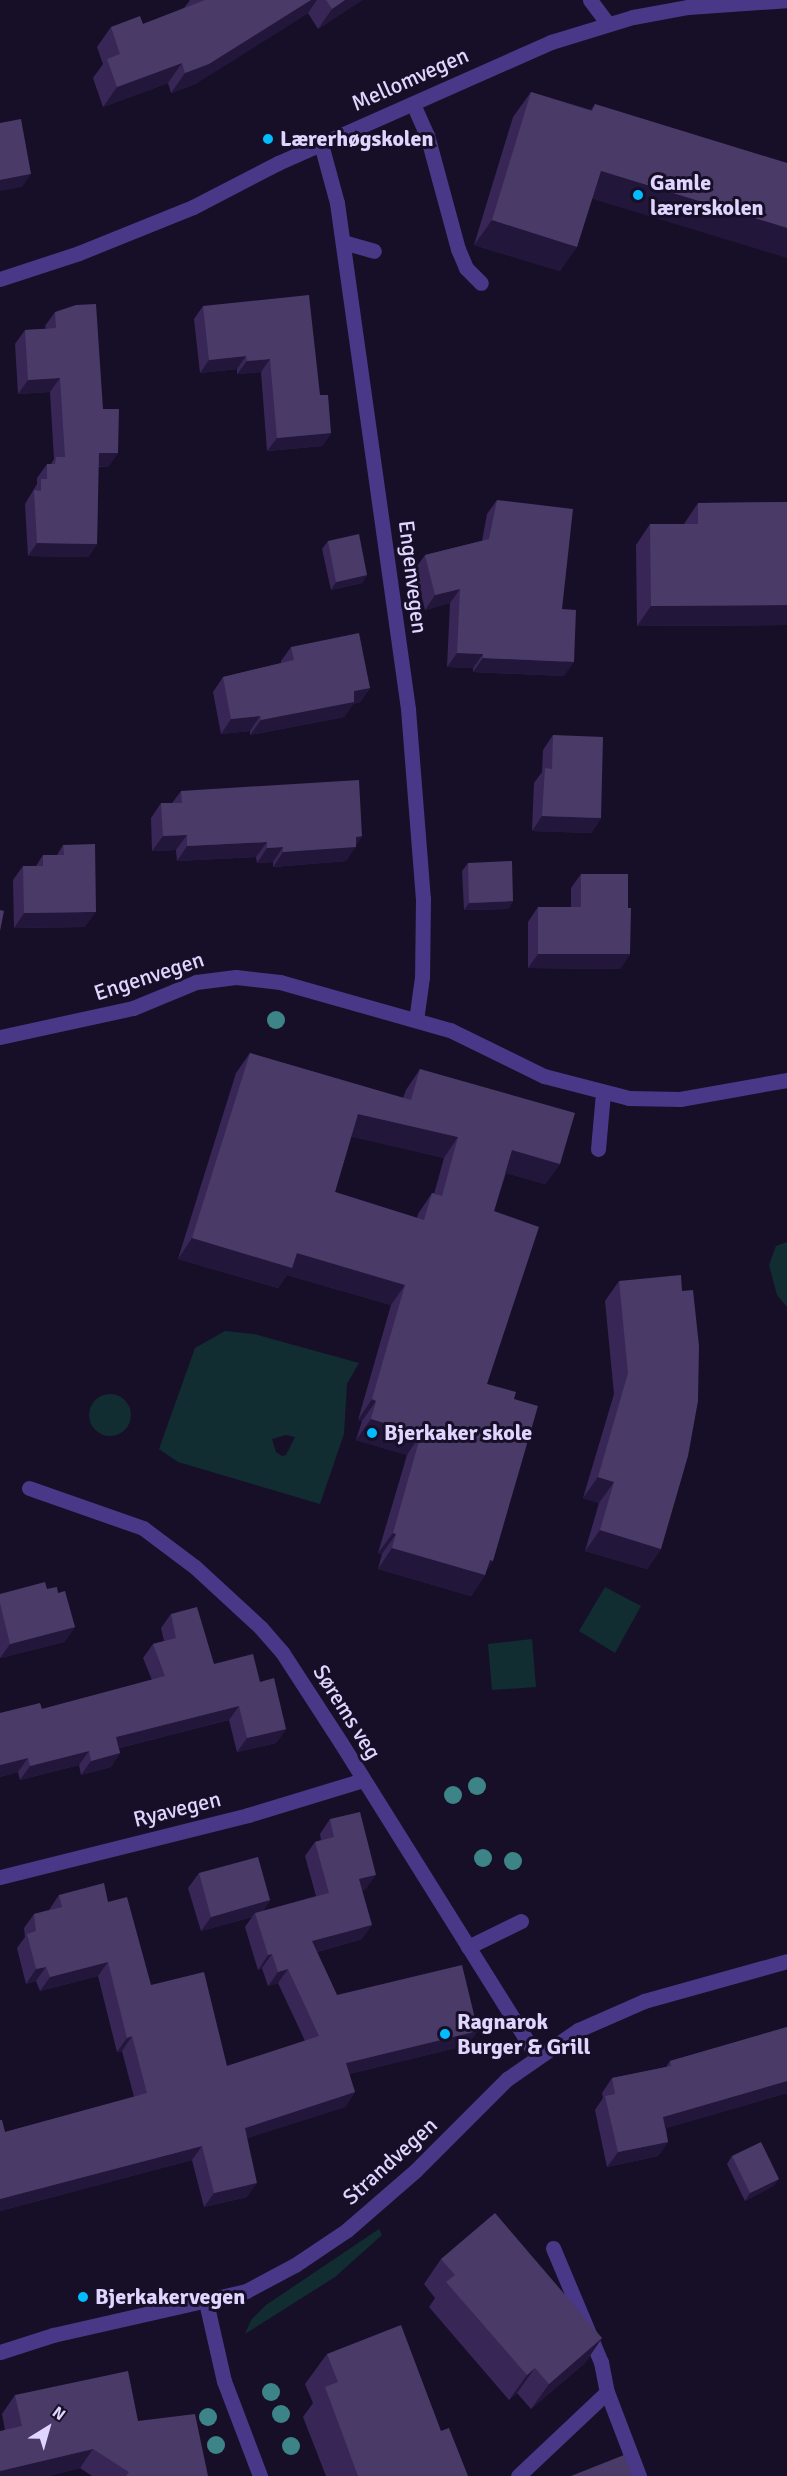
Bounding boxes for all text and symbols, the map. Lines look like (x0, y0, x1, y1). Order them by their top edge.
street label: Mellomvegen (347, 41, 473, 117)
place label: Lærerhøgskolen (280, 126, 433, 152)
marker: Lærerhøgskolen (261, 132, 275, 146)
place label: Gamle lærerskolen (650, 169, 764, 220)
marker: Gamle lærerskolen (631, 188, 645, 202)
street label: Engenvegen (393, 519, 433, 635)
street label: Engenvegen (91, 946, 207, 1006)
place label: Bjerkaker skole (384, 1420, 532, 1446)
marker: Bjerkaker skole (365, 1426, 379, 1440)
street label: Sørems veg (308, 1660, 386, 1764)
street label: Ryavegen (130, 1785, 224, 1833)
place label: Ragnarok Burger & Grill (457, 2008, 590, 2060)
marker: Ragnarok Burger & Grill (438, 2027, 452, 2041)
street label: Strandvegen (337, 2112, 443, 2210)
place label: Bjerkakervegen (95, 2284, 245, 2310)
marker: Bjerkakervegen (76, 2290, 90, 2304)
north arrow (18, 2398, 78, 2458)
text: N (48, 2402, 69, 2425)

